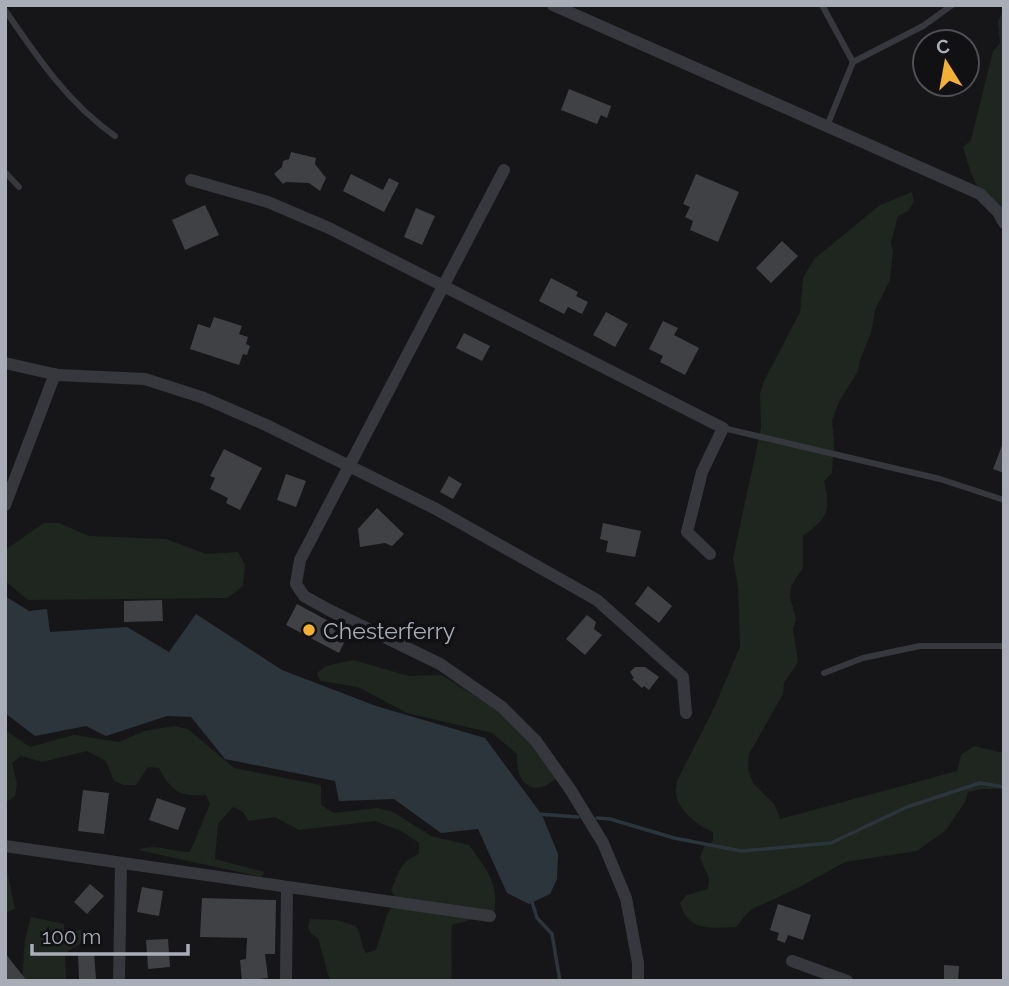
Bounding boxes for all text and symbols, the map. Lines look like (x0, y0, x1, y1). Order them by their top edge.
north arrow (911, 28, 981, 98)
text: С (934, 34, 951, 58)
place label: Chesterferry (323, 617, 455, 644)
marker: Chesterferry (301, 622, 317, 638)
scale bar (32, 912, 187, 956)
text: 100 m (42, 924, 101, 949)

